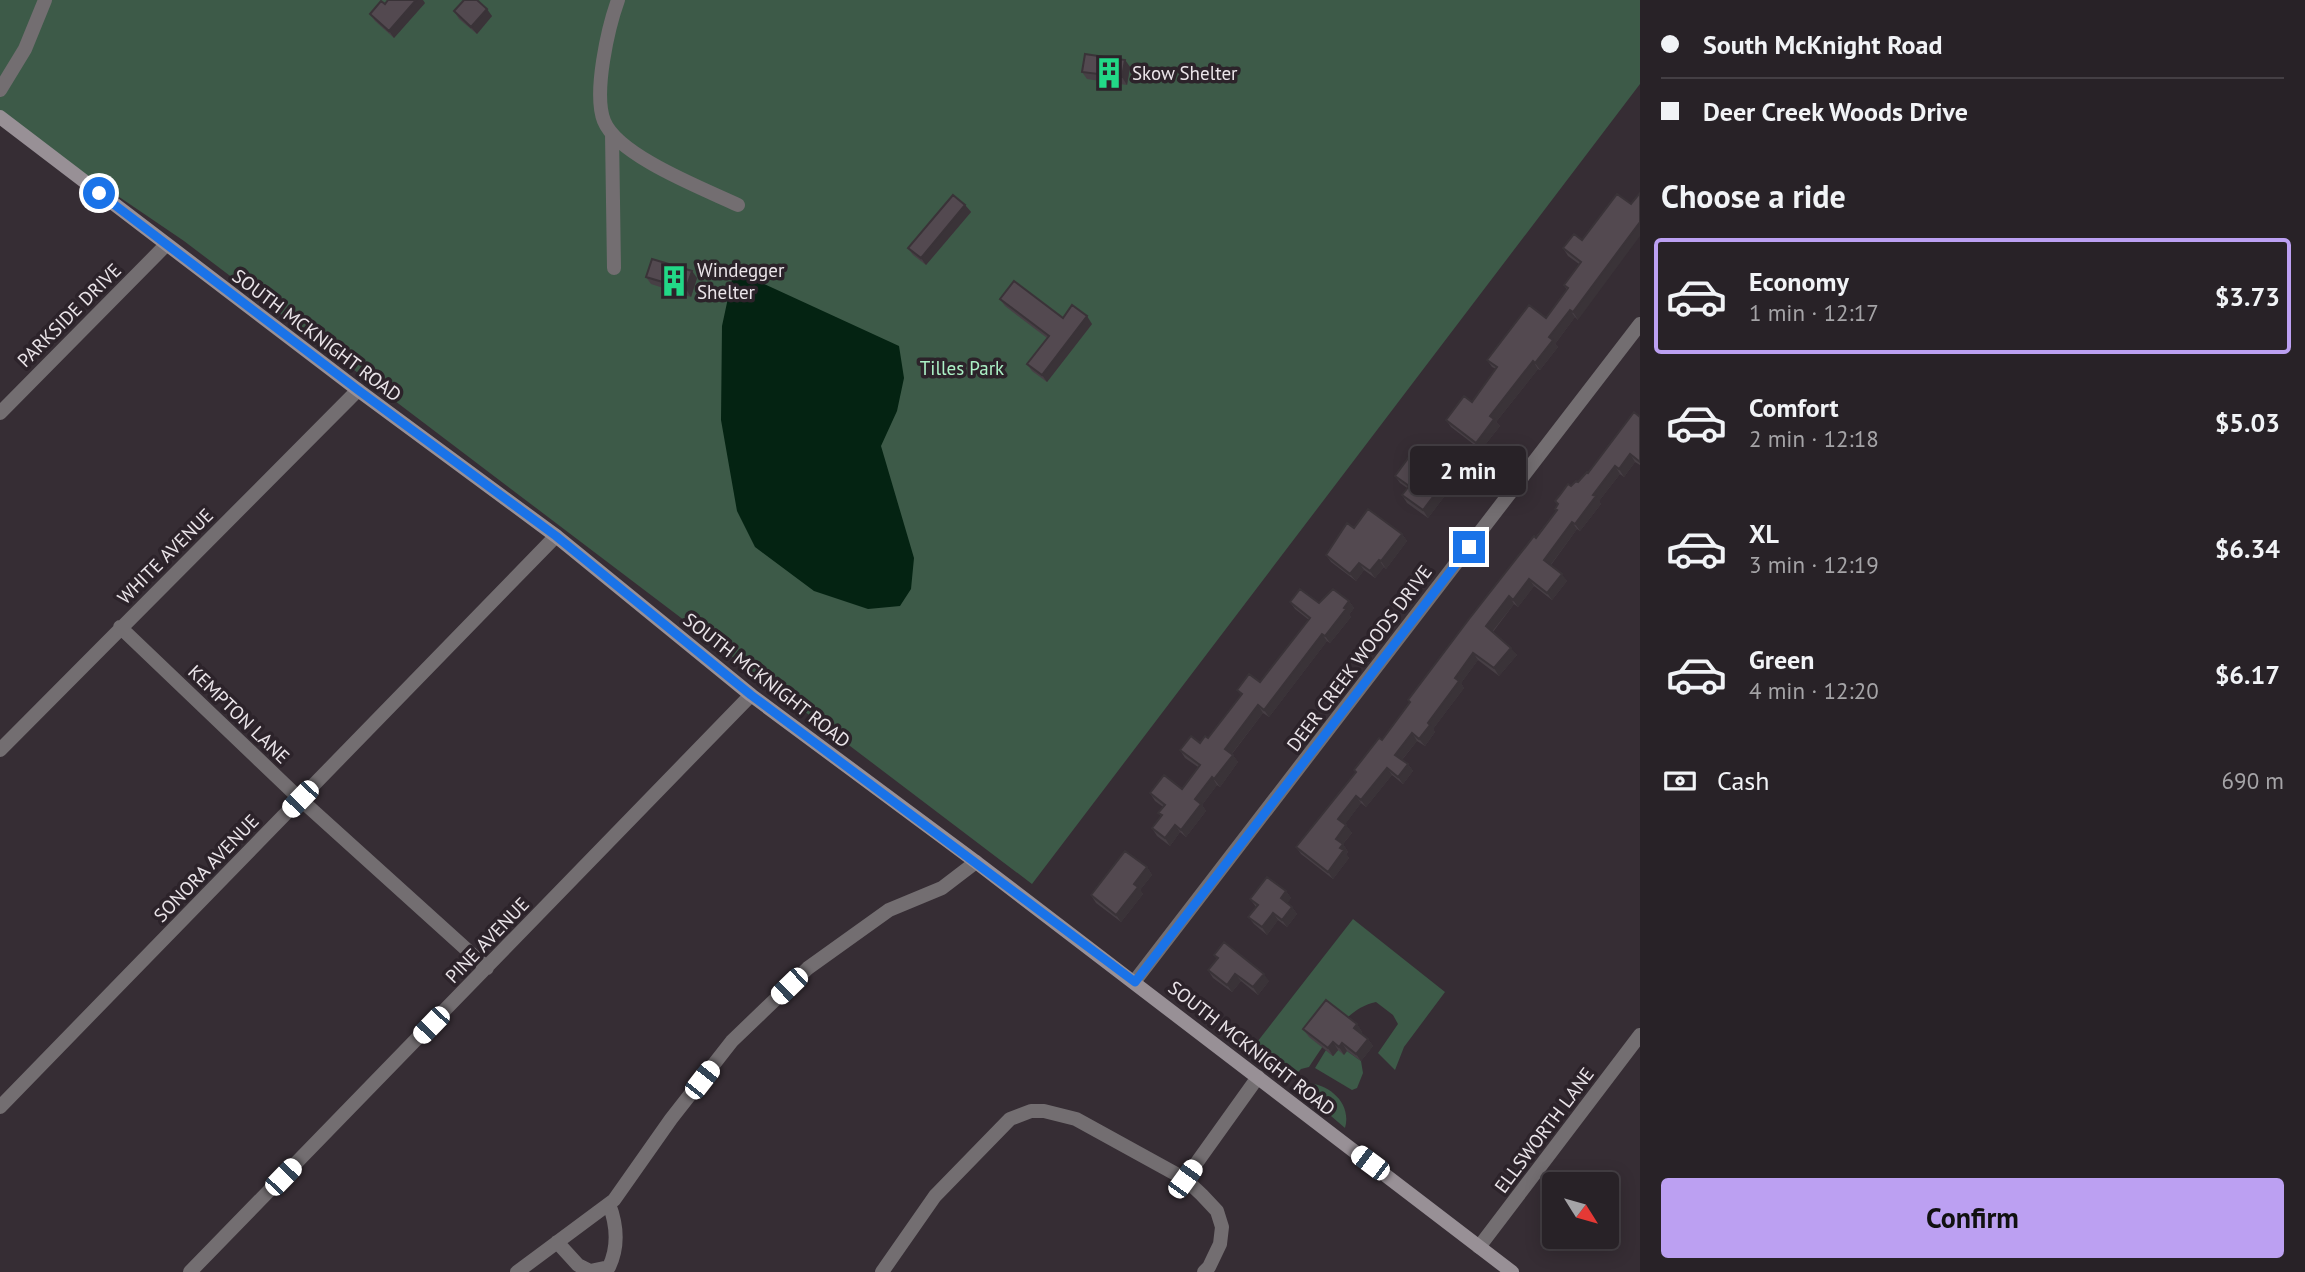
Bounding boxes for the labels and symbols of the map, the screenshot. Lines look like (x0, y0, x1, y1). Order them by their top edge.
building icon: Skow Shelter (1092, 56, 1126, 90)
place label: Skow Shelter (1132, 61, 1238, 85)
route start (83, 177, 115, 209)
street label: PARKSIDE DRIVE (12, 258, 126, 372)
place label: Windegger Shelter (697, 258, 785, 304)
street label: SOUTH MCKNIGHT ROAD (228, 264, 406, 406)
building icon: Windegger Shelter (657, 264, 691, 298)
park label: Tilles Park (920, 356, 1004, 380)
callout: 2 min (1411, 446, 1527, 494)
street label: WHITE AVENUE (112, 503, 218, 609)
route end (1453, 531, 1485, 563)
street label: DEER CREEK WOODS DRIVE (1281, 560, 1437, 756)
street label: SOUTH MCKNIGHT ROAD (679, 607, 855, 753)
street label: KEMPTON LANE (183, 660, 295, 768)
car (278, 777, 323, 821)
street label: SONORA AVENUE (148, 809, 264, 927)
street label: PINE AVENUE (440, 892, 534, 988)
car (767, 964, 812, 1008)
street label: SOUTH MCKNIGHT ROAD (1164, 975, 1340, 1121)
car (409, 1003, 454, 1047)
car (681, 1057, 724, 1103)
street label: ELLSWORTH LANE (1489, 1063, 1599, 1197)
car (1347, 1142, 1394, 1184)
car (261, 1155, 306, 1199)
car (1165, 1156, 1206, 1202)
north arrow (1542, 1172, 1619, 1250)

